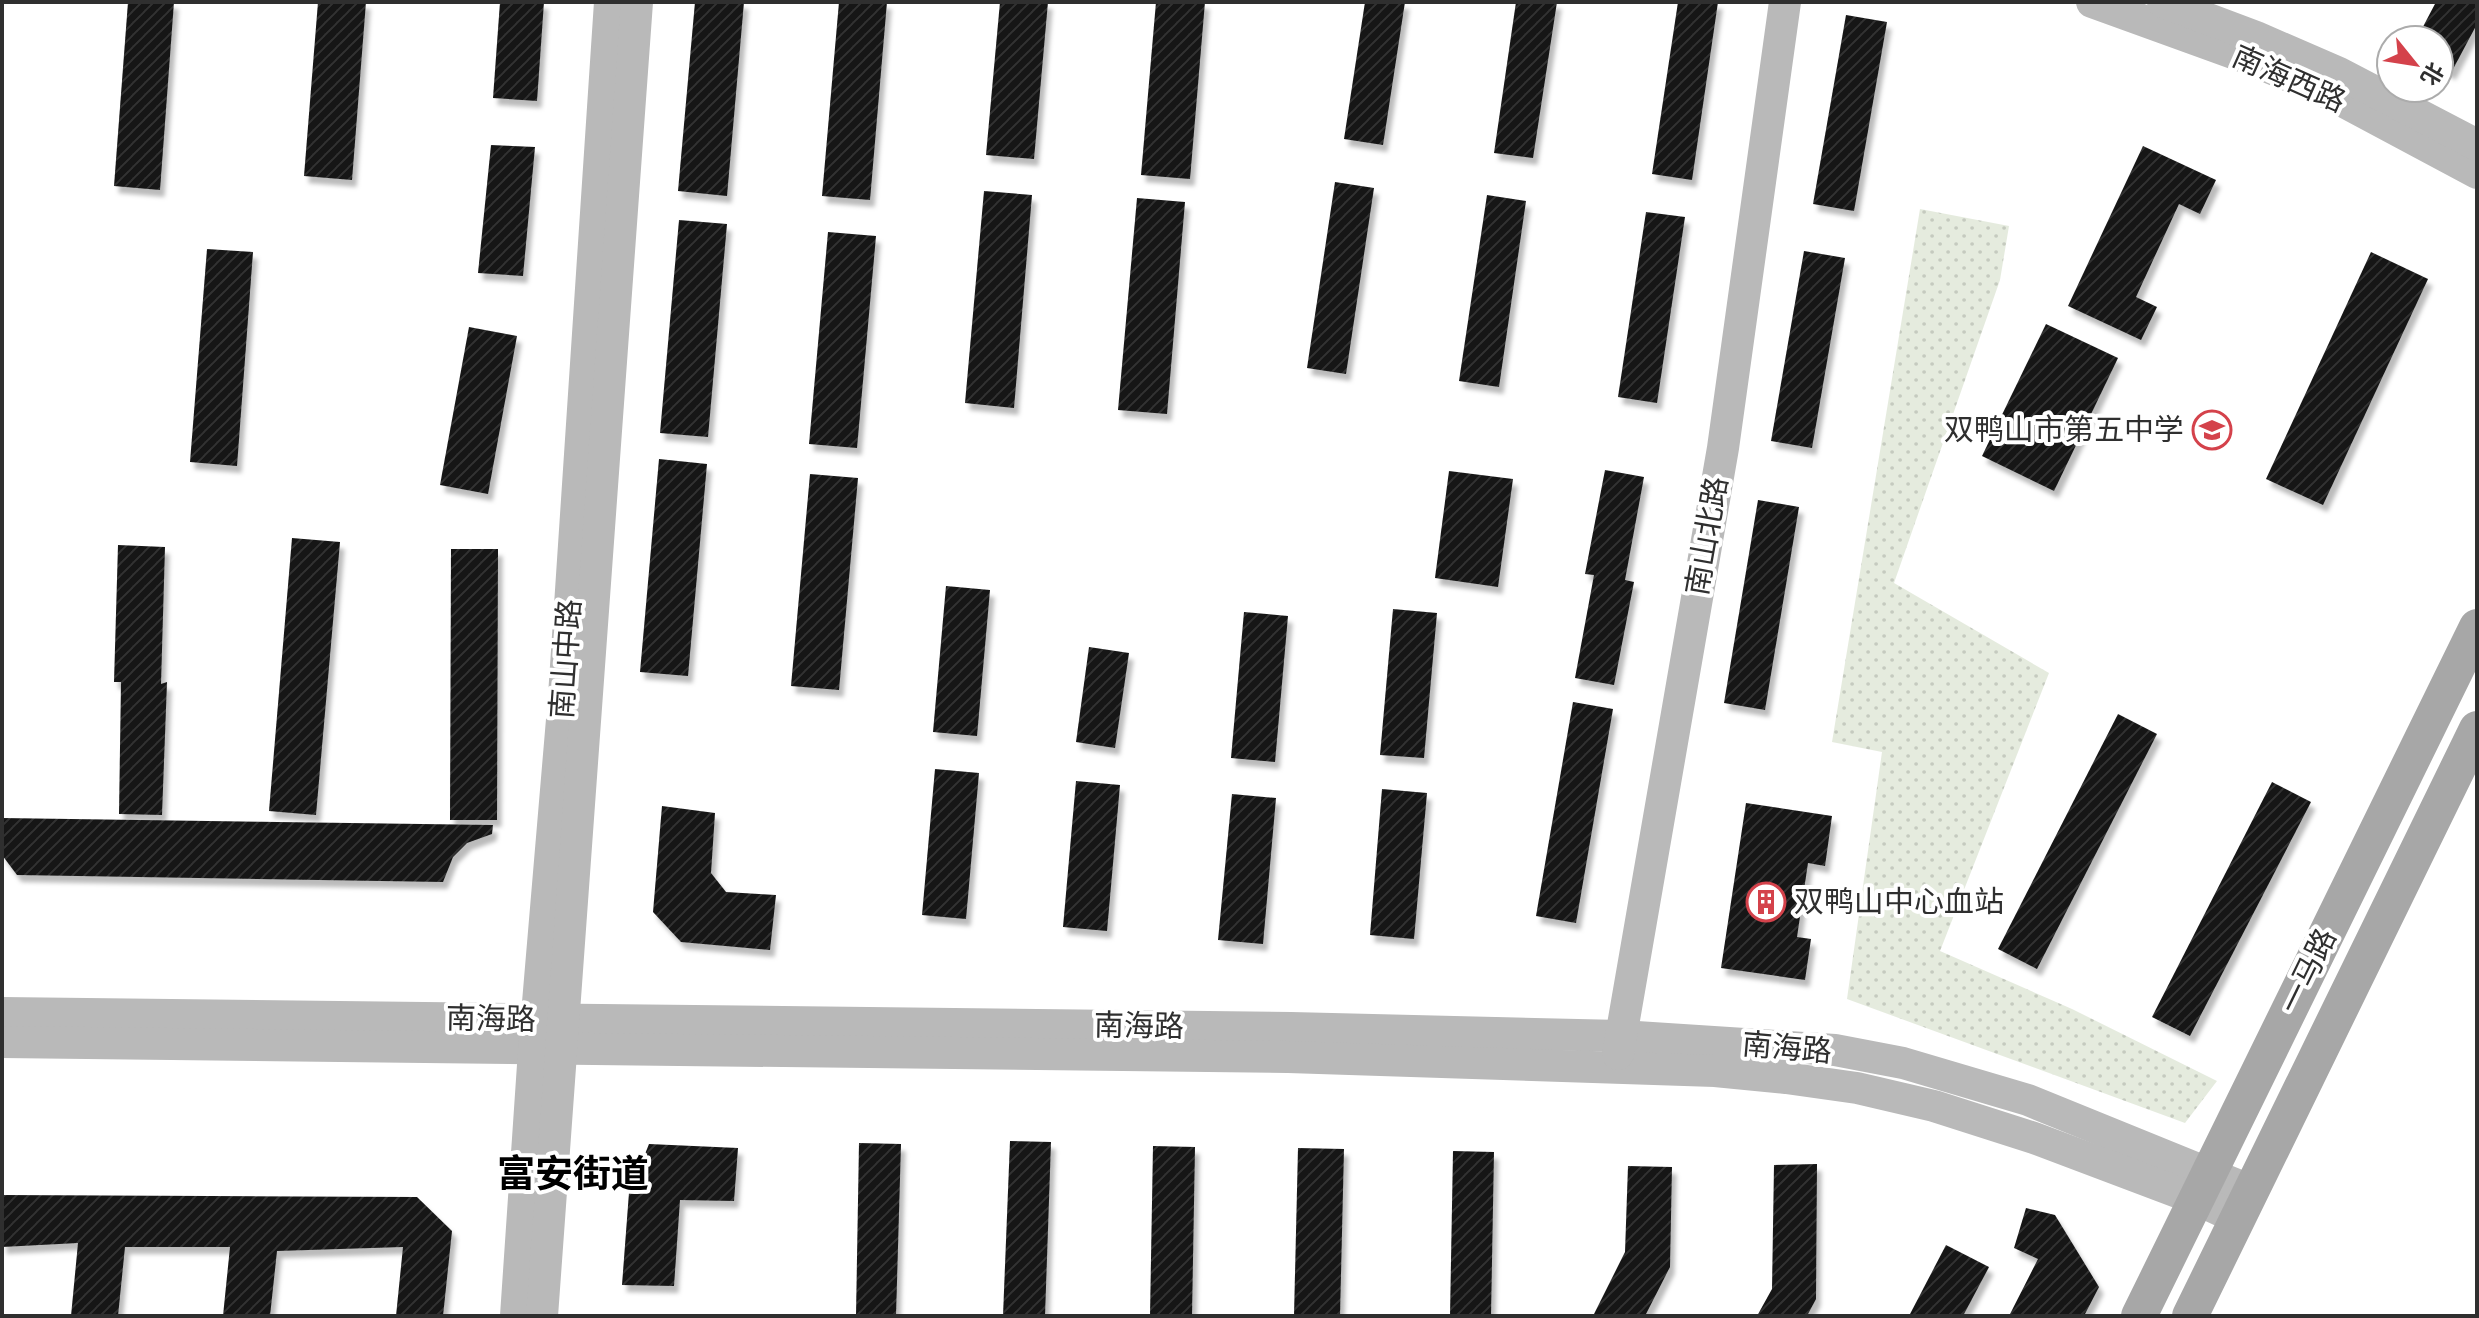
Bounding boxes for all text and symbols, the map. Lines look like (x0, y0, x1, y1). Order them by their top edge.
north arrow (2375, 24, 2455, 104)
street label: 南海西路 (2225, 33, 2354, 124)
text: 北 (2412, 56, 2453, 92)
place label: 双鸭山市第五中学 (1944, 406, 2184, 452)
school or university icon: 双鸭山市第五中学 (2191, 409, 2233, 451)
street label: 南山北路 (1673, 473, 1739, 599)
street label: 南山中路 (538, 597, 592, 720)
place label: 双鸭山中心血站 (1794, 878, 2004, 924)
building icon: 双鸭山中心血站 (1745, 881, 1787, 923)
street label: 一马路 (2267, 920, 2348, 1021)
street label: 南海路 (446, 994, 536, 1042)
street label: 南海路 (1094, 1001, 1184, 1049)
street label: 南海路 (1740, 1020, 1834, 1074)
district label: 富安街道 (497, 1144, 649, 1202)

